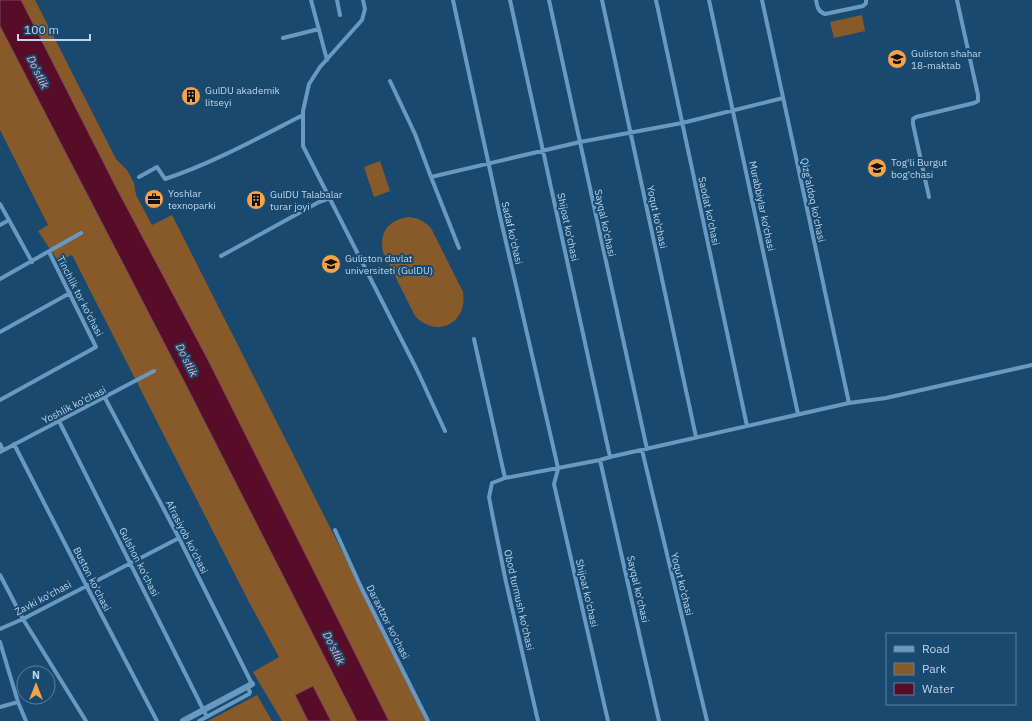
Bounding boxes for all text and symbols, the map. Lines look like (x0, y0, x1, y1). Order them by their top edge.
scale bar (18, 16, 90, 42)
text: 100 m (24, 22, 59, 37)
place label: Guliston shahar 18-maktab (911, 47, 982, 72)
school or university icon: Guliston shahar 18-maktab (886, 48, 908, 70)
water label: Do'stlik (24, 53, 52, 91)
place label: GulDU akademik litseyi (205, 84, 281, 109)
building icon: GulDU akademik litseyi (180, 85, 202, 107)
place label: Tog'li Burgut bog'chasi (891, 156, 948, 181)
street label: Qizg'aldoq ko'chasi (798, 157, 828, 243)
school or university icon: Tog'li Burgut bog'chasi (866, 157, 888, 179)
street label: Murabbiylar ko'chasi (746, 160, 778, 252)
street label: Saodat ko'chasi (695, 175, 723, 247)
street label: Yoqut ko'chasi (644, 184, 670, 250)
place label: Yoshlar texnoparki (168, 187, 216, 212)
office icon: Yoshlar texnoparki (143, 188, 165, 210)
place label: GulDU Talabalar turar joyi (270, 188, 343, 213)
street label: Sayqal ko'chasi (592, 188, 618, 258)
building icon: GulDU Talabalar turar joyi (245, 189, 267, 211)
street label: Shijoat ko'chasi (554, 192, 582, 262)
street label: Sadaf ko'chasi (498, 200, 526, 266)
place label: Guliston davlat universiteti (GulDU) (345, 252, 433, 277)
school or university icon: Guliston davlat universiteti (GulDU) (320, 253, 342, 275)
street label: Tinchlik tor ko'chasi (54, 254, 106, 338)
water label: Do'stlik (173, 341, 201, 379)
street label: Yoshlik ko'chasi (40, 383, 108, 427)
street label: Afrasiyob ko'chasi (163, 498, 211, 576)
street label: Gulshon ko'chasi (116, 525, 162, 599)
street label: Buston ko'chasi (70, 545, 114, 613)
street label: Obod turmush ko'chasi (501, 548, 537, 652)
street label: Yoqut ko'chasi (668, 551, 696, 617)
street label: Sayqal ko'chasi (624, 554, 652, 624)
street label: Shijoat ko'chasi (573, 558, 601, 628)
street label: Zavki ko'chasi (12, 578, 74, 618)
street label: Daraxtzor ko'chasi (364, 583, 412, 661)
water label: Do'stlik (320, 629, 348, 667)
legend (886, 633, 1016, 705)
text: Road (922, 641, 950, 656)
text: Park (922, 661, 947, 676)
north arrow (16, 665, 56, 705)
text: N (32, 668, 40, 682)
text: Water (922, 681, 955, 696)

